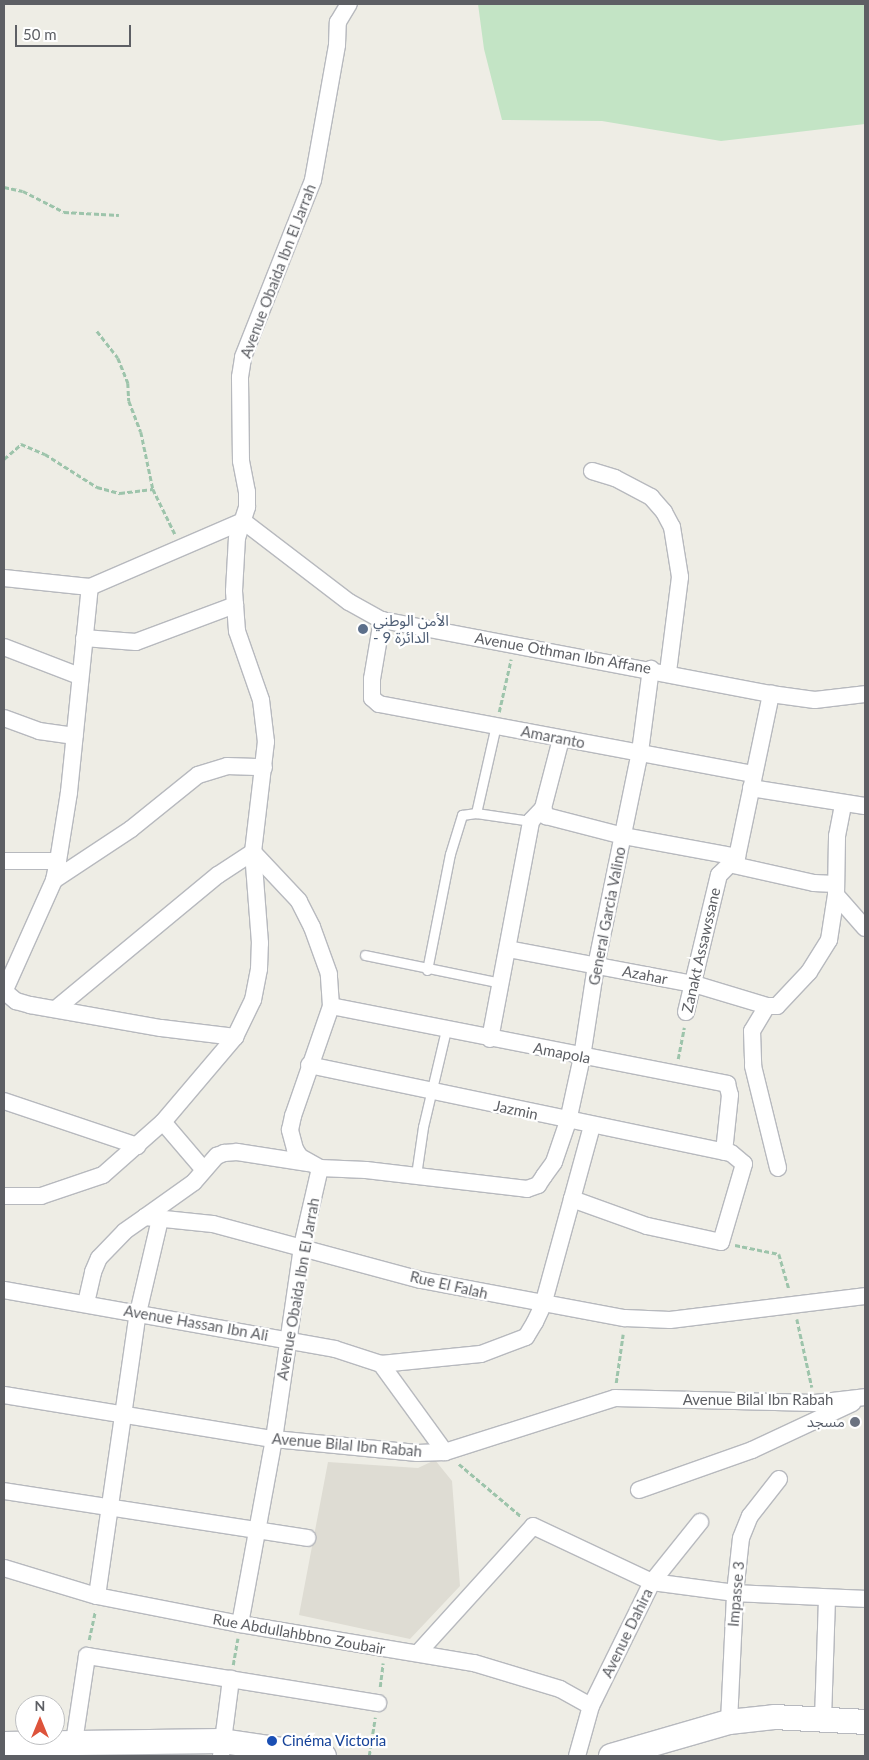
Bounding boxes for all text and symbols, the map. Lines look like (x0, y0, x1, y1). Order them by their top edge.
scale bar (18, 15, 134, 47)
text: 50 m (23, 25, 57, 43)
street label: Avenue Obaida Ibn El Jarrah (236, 181, 320, 361)
place label: الأمن الوطني - الدائرة 9 (373, 611, 449, 646)
marker: الأمن الوطني - الدائرة 9 (357, 623, 369, 635)
street label: Avenue Othman Ibn Affane (473, 629, 653, 677)
street label: Amaranto (519, 722, 587, 752)
street label: General Garcia Valino (585, 845, 629, 987)
street label: Zanakt Assawssane (678, 886, 724, 1014)
street label: Azahar (621, 962, 669, 988)
street label: Amapola (532, 1039, 592, 1067)
street label: Jazmin (492, 1097, 540, 1123)
street label: Avenue Obaida Ibn El Jarrah (273, 1196, 323, 1382)
street label: Rue El Falah (408, 1267, 490, 1303)
street label: Avenue Hassan Ibn Ali (122, 1301, 270, 1345)
street label: Avenue Bilal Ibn Rabah (683, 1391, 833, 1409)
place label: مسجد (807, 1413, 845, 1431)
marker: مسجد (849, 1416, 861, 1428)
street label: Avenue Bilal Ibn Rabah (271, 1429, 423, 1461)
street label: Impasse 3 (724, 1560, 748, 1628)
street label: Avenue Dahira (598, 1585, 656, 1681)
street label: Rue Abdullahbbno Zoubair (211, 1610, 387, 1658)
north arrow (15, 1695, 65, 1745)
text: N (35, 1697, 45, 1714)
place label: Cinéma Victoria (282, 1732, 387, 1750)
marker: Cinéma Victoria (266, 1735, 278, 1747)

